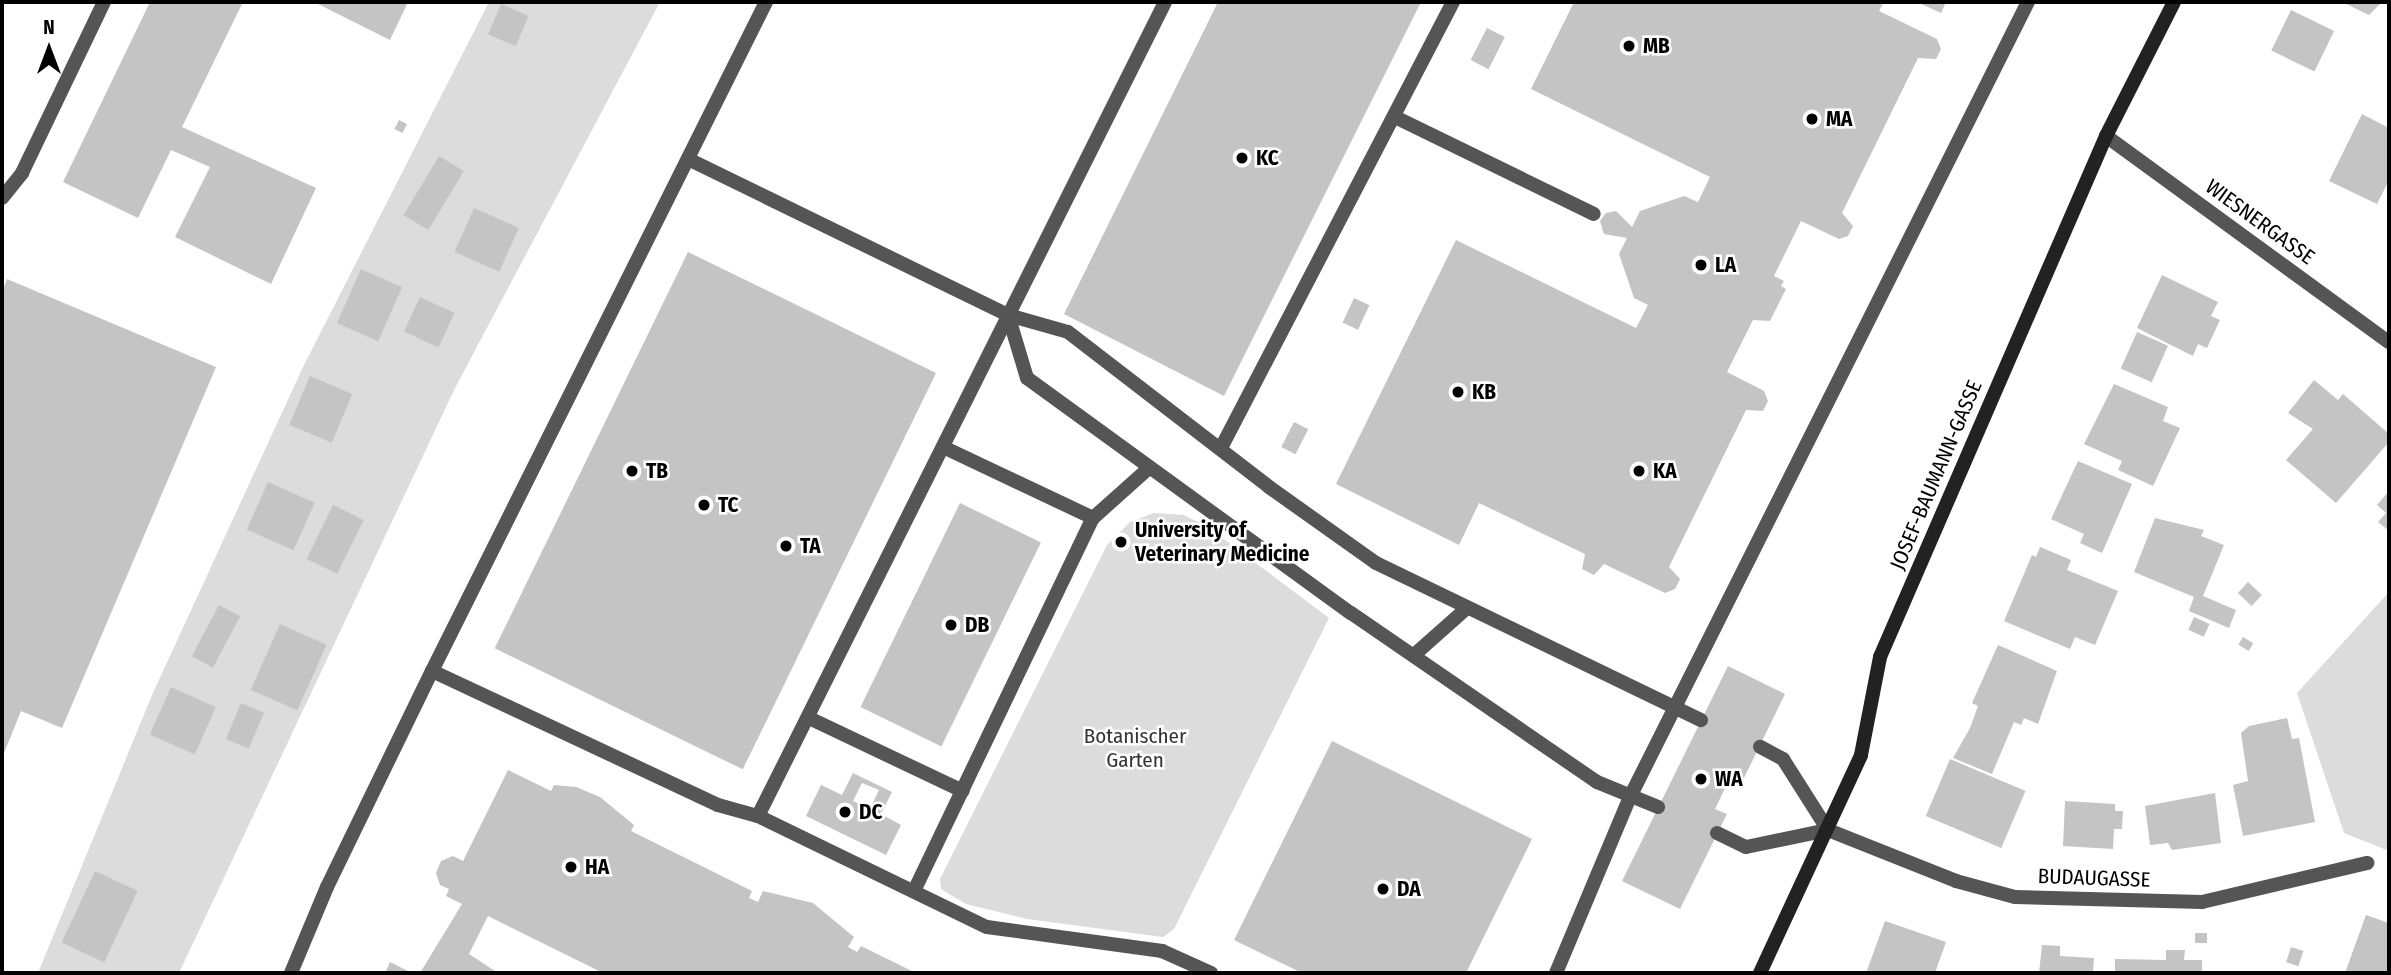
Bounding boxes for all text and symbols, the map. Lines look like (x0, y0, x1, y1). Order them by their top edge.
north arrow (14, 14, 84, 84)
text: N (43, 16, 55, 39)
place label: MB (1643, 33, 1670, 59)
marker: MB (1621, 38, 1637, 54)
place label: MA (1826, 106, 1853, 132)
marker: MA (1804, 111, 1820, 127)
place label: KC (1256, 145, 1279, 171)
marker: KC (1234, 150, 1250, 166)
street label: WIESNERGASSE (2201, 174, 2319, 270)
place label: LA (1715, 252, 1736, 278)
marker: LA (1693, 257, 1709, 273)
street label: JOSEF-BAUMANN-GASSE (1885, 377, 1987, 573)
place label: KB (1472, 379, 1496, 405)
marker: KB (1450, 384, 1466, 400)
place label: TB (646, 458, 668, 484)
place label: KA (1653, 458, 1677, 484)
marker: TB (624, 463, 640, 479)
marker: KA (1631, 463, 1647, 479)
place label: TC (718, 492, 739, 518)
marker: TC (696, 497, 712, 513)
place label: University of Veterinary Medicine (1135, 517, 1309, 567)
place label: TA (800, 533, 821, 559)
marker: University of Veterinary Medicine (1113, 534, 1129, 550)
marker: TA (778, 538, 794, 554)
place label: DB (965, 612, 989, 638)
marker: DB (943, 617, 959, 633)
park label: Botanischer Garten (1084, 723, 1186, 773)
place label: WA (1715, 766, 1743, 792)
marker: WA (1693, 771, 1709, 787)
place label: DC (859, 799, 882, 825)
marker: DC (837, 804, 853, 820)
place label: HA (585, 854, 609, 880)
marker: HA (563, 859, 579, 875)
street label: BUDAUGASSE (2037, 863, 2151, 893)
place label: DA (1397, 876, 1421, 902)
marker: DA (1375, 881, 1391, 897)

